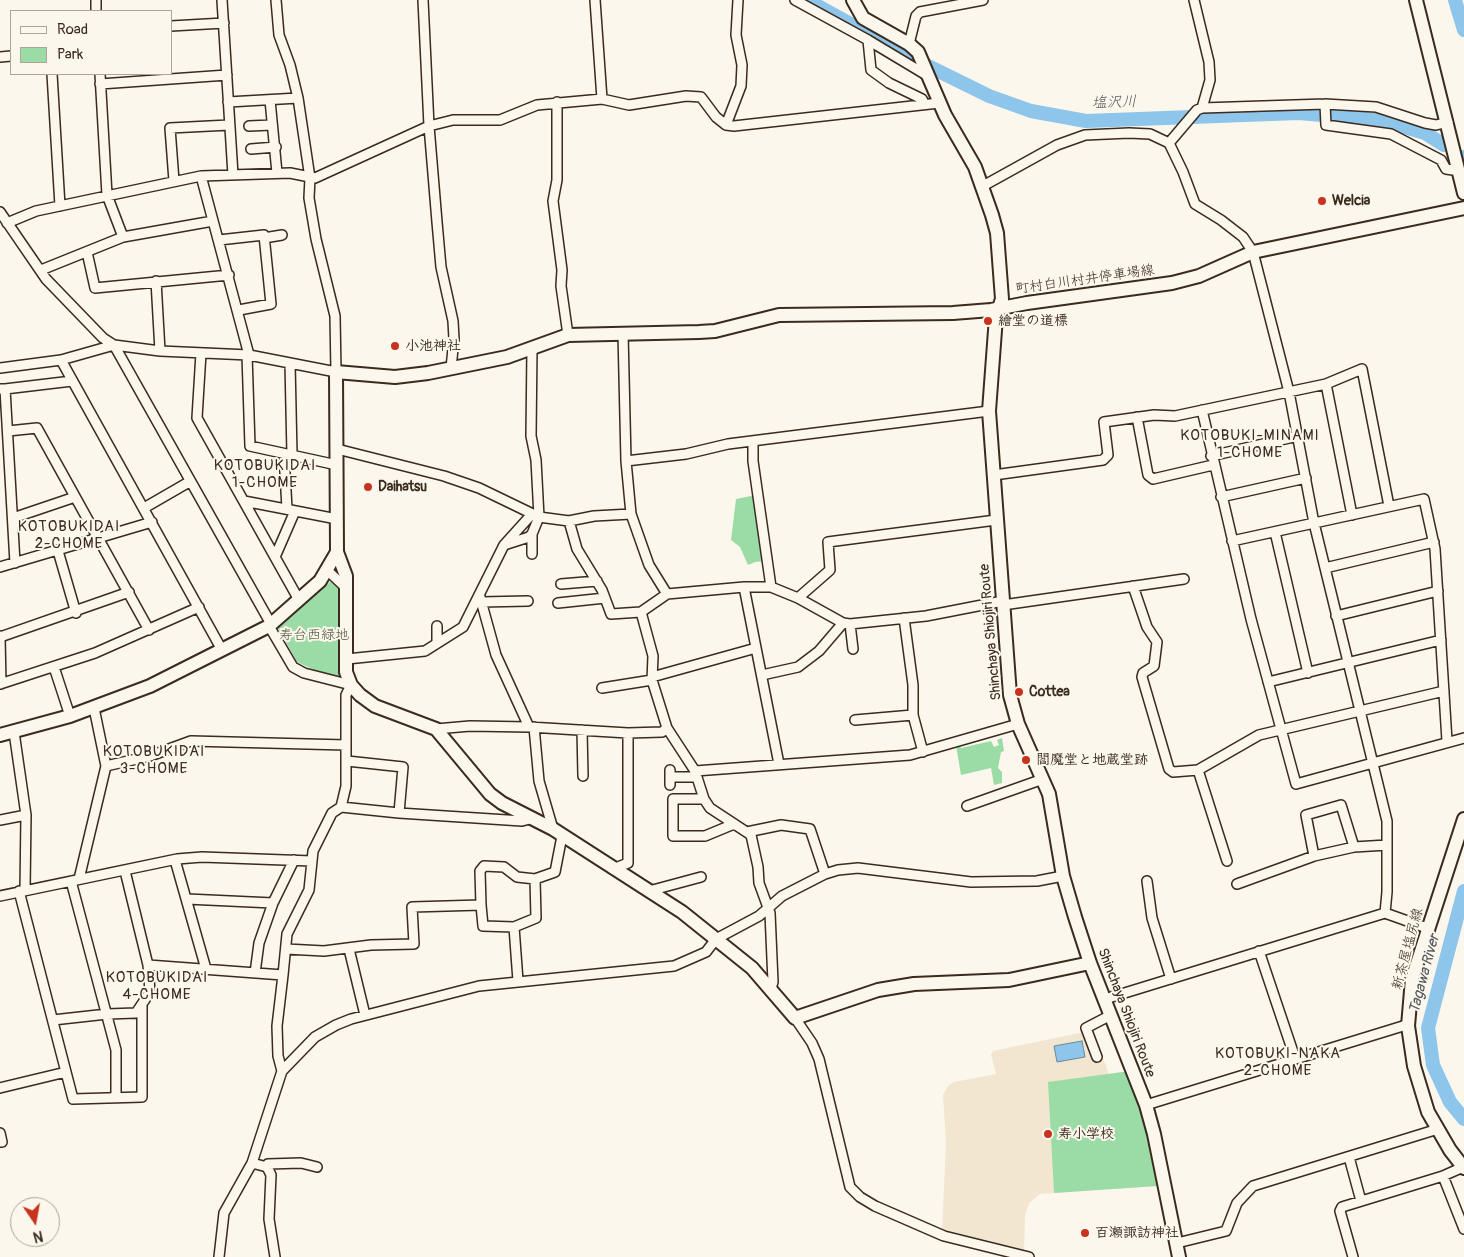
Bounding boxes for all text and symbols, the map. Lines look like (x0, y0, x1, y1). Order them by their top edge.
legend (10, 10, 172, 75)
text: Road (57, 20, 88, 39)
text: Park (57, 45, 83, 64)
water label: 塩沢川 (1091, 93, 1137, 113)
place label: Welcia (1332, 193, 1370, 209)
marker: Welcia (1316, 195, 1328, 207)
street label: 町村白川村井停車場線 (1015, 262, 1155, 298)
place label: 繪堂の道標 (998, 313, 1068, 329)
marker: 繪堂の道標 (982, 315, 994, 327)
place label: 小池神社 (405, 338, 461, 354)
marker: 小池神社 (389, 340, 401, 352)
district label: KOTOBUKI-MINAMI 1-CHOME (1178, 427, 1322, 462)
district label: KOTOBUKIDAI 1-CHOME (212, 457, 318, 492)
place label: Daihatsu (378, 479, 427, 495)
marker: Daihatsu (362, 481, 374, 493)
district label: KOTOBUKIDAI 2-CHOME (16, 518, 122, 553)
street label: Shinchaya Shiojiri Route (977, 563, 1005, 701)
park label: 寿台西緑地 (279, 627, 349, 643)
place label: Cottea (1029, 684, 1070, 700)
marker: Cottea (1013, 686, 1025, 698)
district label: KOTOBUKIDAI 3-CHOME (101, 743, 207, 778)
place label: 閻魔堂と地蔵堂跡 (1036, 752, 1148, 768)
marker: 閻魔堂と地蔵堂跡 (1020, 754, 1032, 766)
street label: 新茶屋塩尻線 (1389, 906, 1427, 992)
water label: Tagawa River (1406, 933, 1444, 1015)
street label: Shinchaya Shiojiri Route (1094, 946, 1158, 1080)
district label: KOTOBUKIDAI 4-CHOME (104, 969, 210, 1004)
district label: KOTOBUKI-NAKA 2-CHOME (1213, 1045, 1343, 1080)
place label: 寿小学校 (1058, 1126, 1114, 1142)
marker: 寿小学校 (1042, 1128, 1054, 1140)
north arrow (10, 1197, 60, 1247)
place label: 百瀬諏訪神社 (1095, 1225, 1179, 1241)
text: N (32, 1227, 44, 1245)
marker: 百瀬諏訪神社 (1079, 1227, 1091, 1239)

